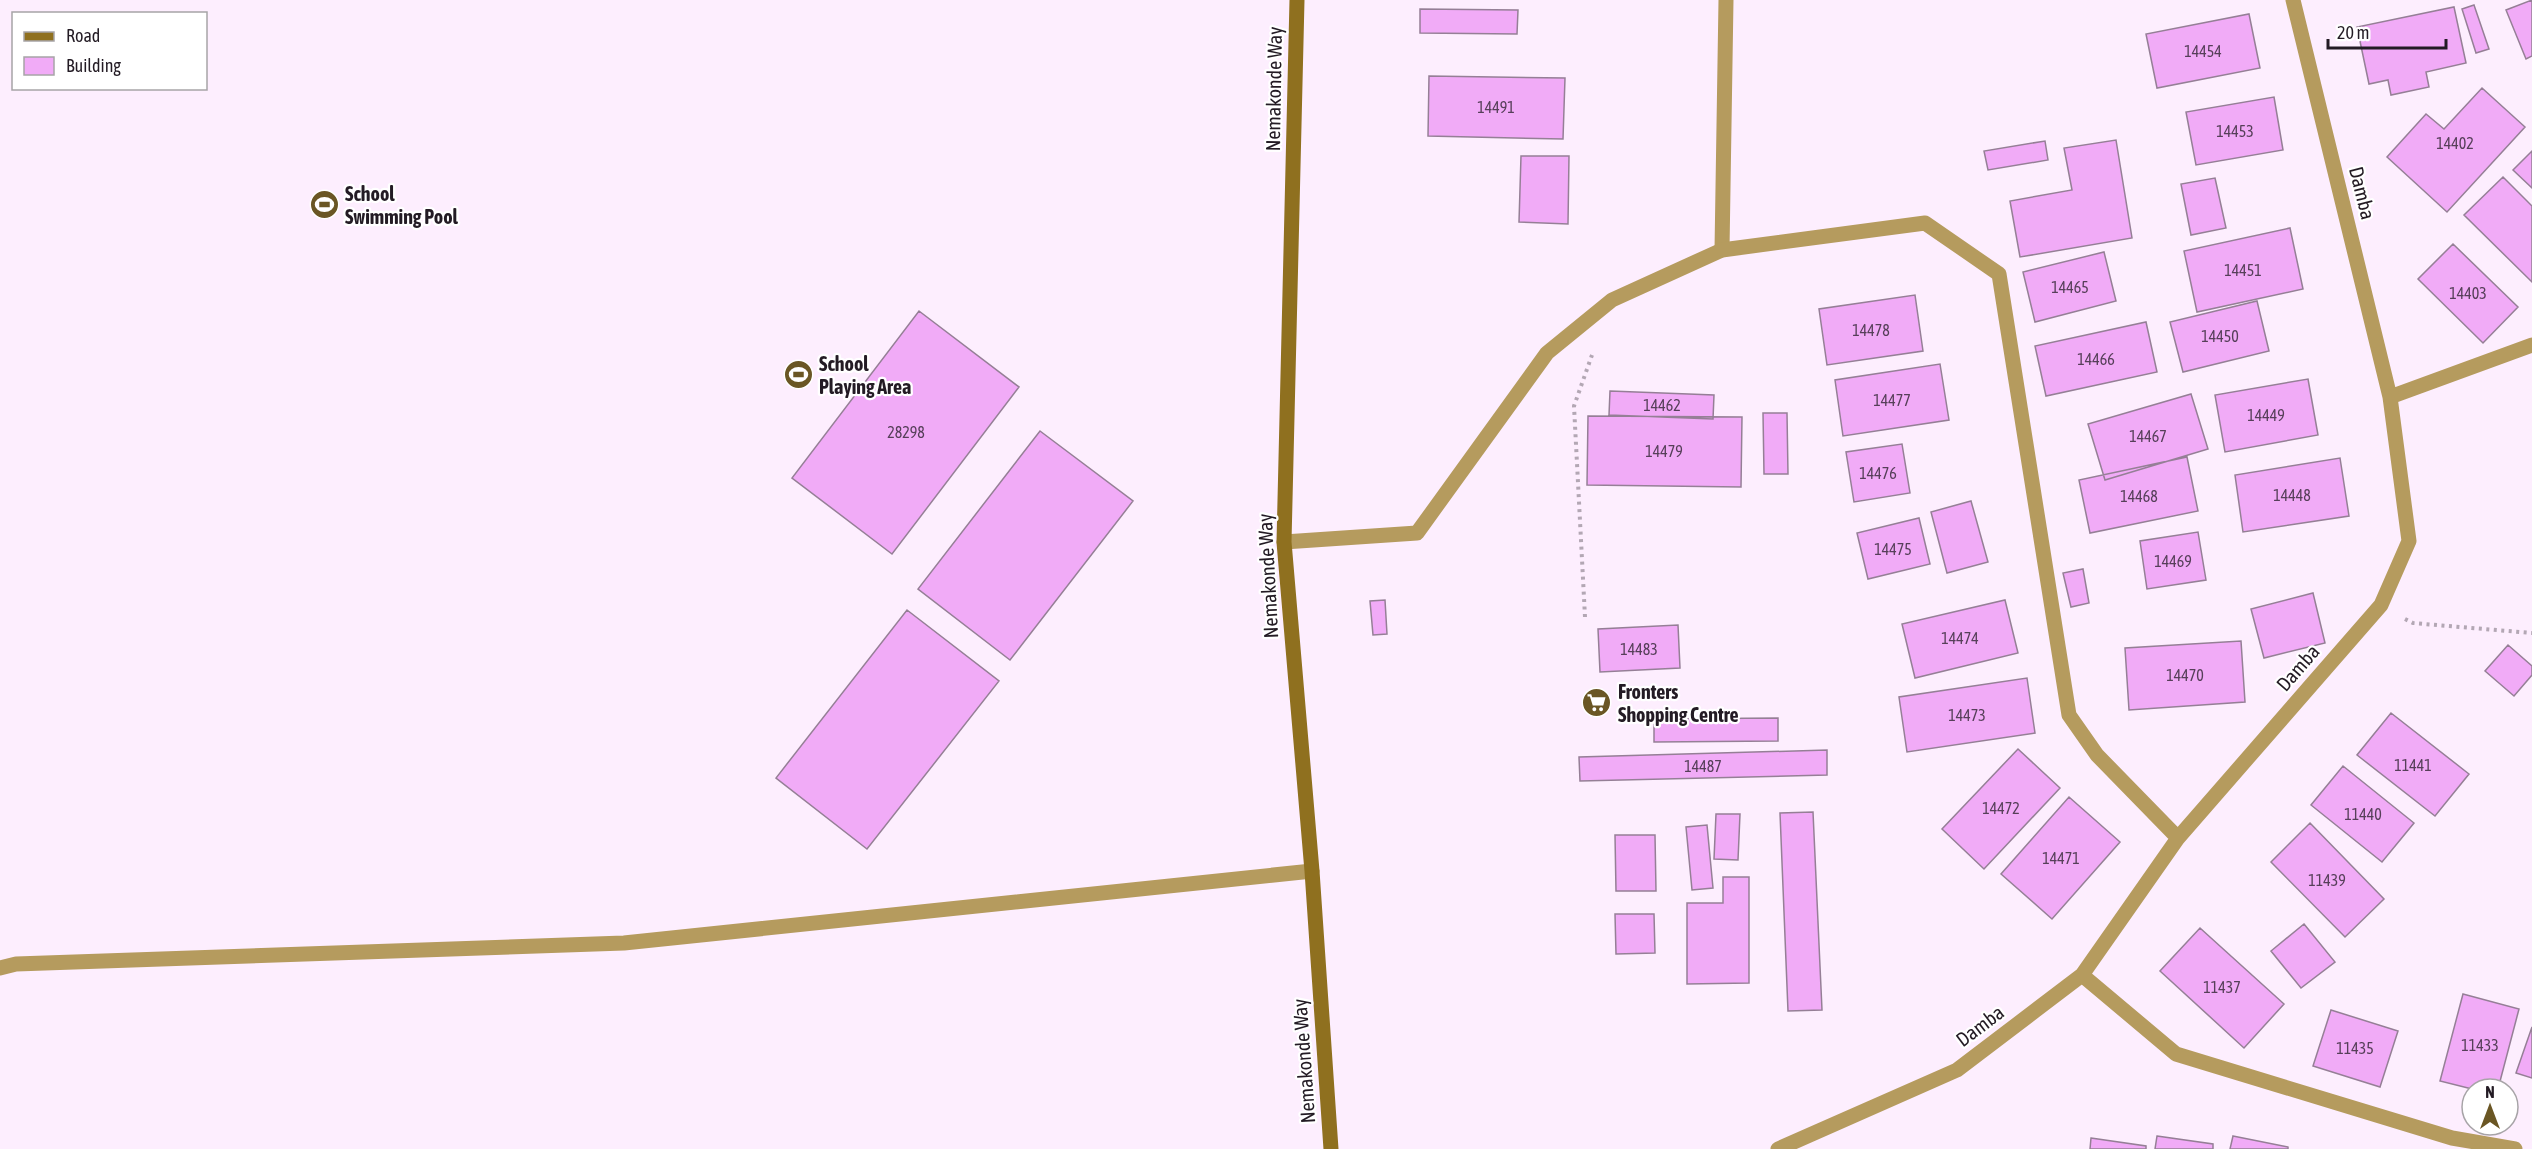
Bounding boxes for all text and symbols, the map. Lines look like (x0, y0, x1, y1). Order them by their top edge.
legend (12, 12, 207, 90)
scale bar (2328, 12, 2446, 50)
text: 20 m (2337, 22, 2369, 43)
text: Road (66, 25, 100, 46)
street label: Nemakonde Way (1261, 26, 1286, 152)
house number: 14454 (2184, 42, 2222, 60)
text: Building (66, 55, 121, 76)
house number: 14491 (1477, 98, 1515, 116)
house number: 14453 (2216, 122, 2254, 140)
house number: 14402 (2436, 134, 2474, 152)
street label: Damba (2345, 164, 2380, 222)
place label: School Swimming Pool (345, 182, 459, 228)
sports icon: School Swimming Pool (308, 189, 340, 221)
house number: 14451 (2224, 261, 2262, 279)
house number: 14465 (2051, 278, 2089, 296)
house number: 14403 (2449, 284, 2487, 302)
house number: 14478 (1852, 321, 1890, 339)
house number: 14450 (2201, 327, 2239, 345)
house number: 14466 (2077, 350, 2115, 368)
place label: School Playing Area (819, 352, 911, 398)
sports icon: School Playing Area (782, 359, 814, 391)
house number: 14477 (1873, 391, 1911, 409)
house number: 14462 (1643, 396, 1681, 414)
house number: 14449 (2247, 406, 2285, 424)
house number: 28298 (887, 423, 925, 441)
house number: 14467 (2129, 427, 2167, 445)
house number: 14479 (1645, 442, 1683, 460)
house number: 14476 (1859, 464, 1897, 482)
house number: 14448 (2273, 486, 2311, 504)
house number: 14468 (2120, 487, 2158, 505)
street label: Nemakonde Way (1253, 513, 1282, 639)
house number: 14475 (1874, 540, 1912, 558)
house number: 14469 (2154, 552, 2192, 570)
house number: 14474 (1941, 629, 1979, 647)
house number: 14483 (1620, 640, 1658, 658)
street label: Damba (2271, 640, 2324, 695)
house number: 14470 (2166, 666, 2204, 684)
place label: Fronters Shopping Centre (1618, 680, 1739, 726)
supermarket icon: Fronters Shopping Centre (1581, 687, 1613, 719)
house number: 14473 (1948, 706, 1986, 724)
house number: 11441 (2394, 756, 2432, 774)
house number: 14487 (1684, 757, 1722, 775)
house number: 14472 (1982, 799, 2020, 817)
house number: 11440 (2344, 805, 2382, 823)
house number: 14471 (2042, 849, 2080, 867)
house number: 11439 (2308, 871, 2346, 889)
house number: 11437 (2203, 978, 2241, 996)
street label: Nemakonde Way (1288, 998, 1319, 1124)
street label: Damba (1951, 1000, 2008, 1051)
house number: 11433 (2461, 1036, 2499, 1054)
house number: 11435 (2336, 1039, 2374, 1057)
north arrow (2460, 1077, 2520, 1137)
text: N (2485, 1083, 2495, 1101)

